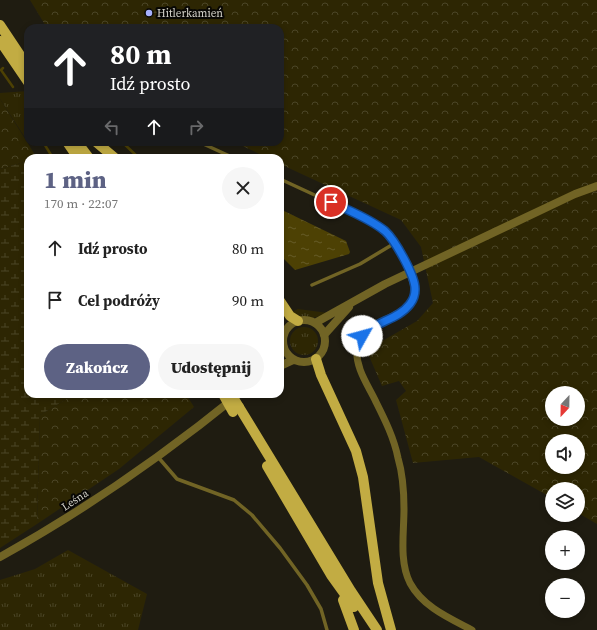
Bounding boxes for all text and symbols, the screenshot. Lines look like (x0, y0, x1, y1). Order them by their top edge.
place label: Hitlerkamień (157, 6, 223, 21)
marker: Hitlerkamień (144, 8, 154, 18)
text: 80 m (110, 35, 172, 73)
icon: ahead (44, 40, 96, 92)
text: Idź prosto (110, 71, 190, 96)
icon: left (101, 116, 123, 138)
icon: ahead (143, 116, 165, 138)
icon: right (185, 116, 207, 138)
text: 1 min (44, 163, 107, 196)
button: close (222, 167, 264, 209)
pin (314, 185, 348, 219)
icon: arrive (320, 191, 342, 213)
text: 170 m · 22:07 (44, 195, 118, 212)
icon: ahead (44, 237, 66, 259)
text: Idź prosto (78, 238, 147, 259)
text: 80 m (232, 238, 264, 259)
icon: arrive (44, 289, 66, 311)
text: Cel podróży (78, 290, 160, 311)
text: 90 m (232, 290, 264, 311)
position arrow (341, 315, 383, 357)
button: Zakończ (44, 344, 150, 390)
button: Udostępnij (158, 344, 264, 390)
north arrow (545, 386, 585, 426)
map controls (545, 386, 585, 618)
button: sound (545, 434, 585, 474)
button: layers (545, 482, 585, 522)
street label: Leśna (59, 486, 92, 514)
button: + (545, 530, 585, 570)
button: − (545, 578, 585, 618)

